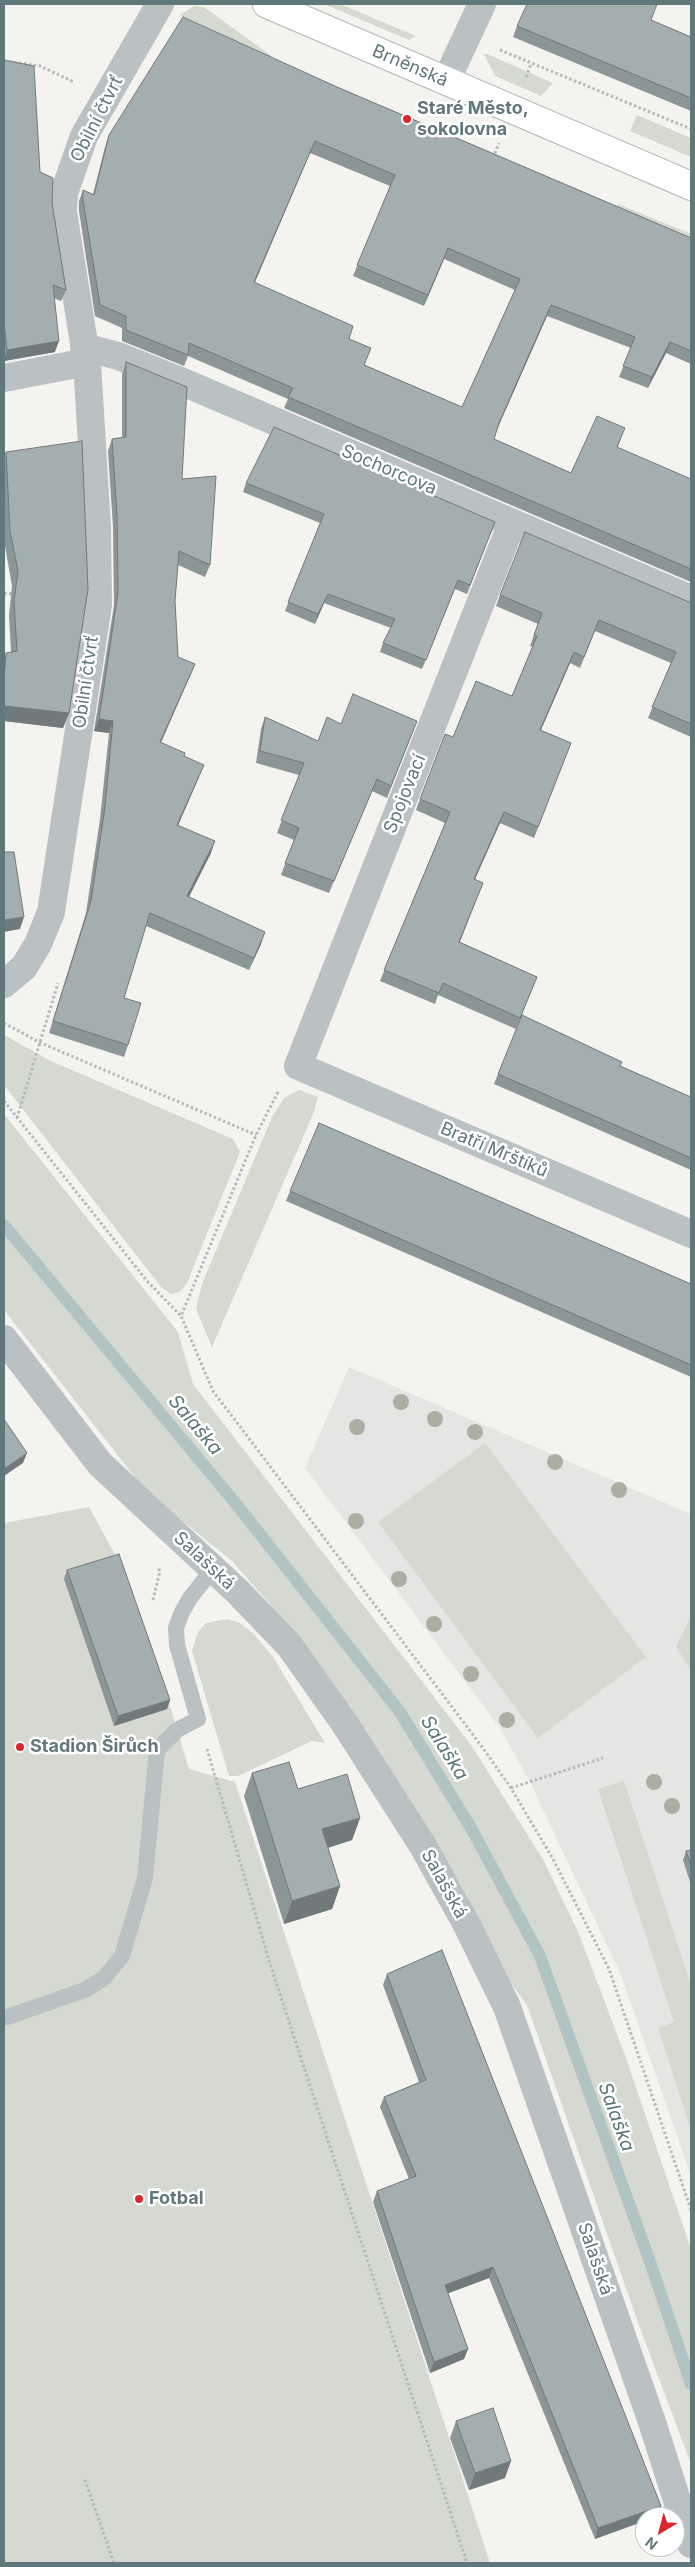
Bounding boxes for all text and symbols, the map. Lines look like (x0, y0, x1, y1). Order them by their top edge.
street label: Brněnská (369, 40, 451, 92)
street label: Obilní čtvrť (66, 72, 128, 166)
place label: Staré Město, sokolovna (417, 98, 529, 140)
marker: Staré Město, sokolovna (401, 113, 413, 125)
street label: Sochorcova (338, 440, 440, 500)
street label: Obilní čtvrť (69, 634, 103, 730)
street label: Spojovací (379, 752, 431, 836)
street label: Bratří Mrštíků (437, 1118, 551, 1182)
water label: Salaška (163, 1390, 227, 1460)
street label: Salašská (169, 1527, 239, 1595)
water label: Salaška (415, 1712, 473, 1784)
place label: Stadion Širůch (30, 1736, 159, 1758)
marker: Stadion Širůch (14, 1741, 26, 1753)
street label: Salašská (416, 1846, 472, 1922)
water label: Salaška (593, 2079, 639, 2155)
place label: Fotbal (149, 2188, 204, 2210)
marker: Fotbal (133, 2193, 145, 2205)
street label: Salašská (573, 2220, 617, 2298)
north arrow (635, 2507, 685, 2557)
text: N (642, 2534, 661, 2554)

